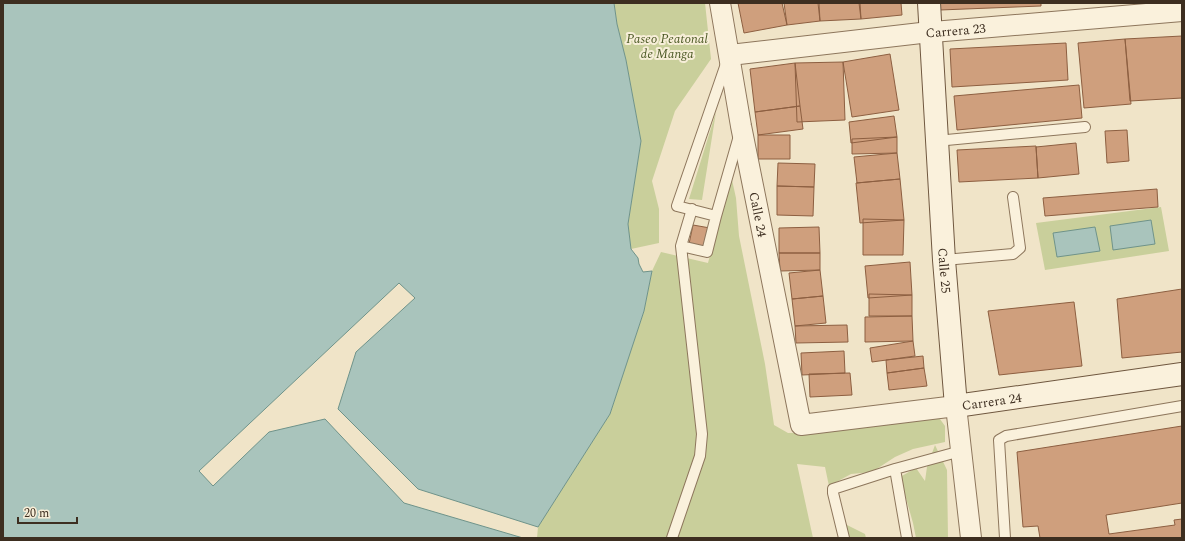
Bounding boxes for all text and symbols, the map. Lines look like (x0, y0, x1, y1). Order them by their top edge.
street label: Carrera 23 (925, 19, 987, 44)
park label: Paseo Peatonal de Manga (626, 29, 708, 64)
street label: Calle 24 (743, 190, 772, 240)
street label: Calle 25 (932, 247, 956, 294)
street label: Carrera 24 (961, 388, 1024, 416)
scale bar (18, 499, 77, 525)
text: 20 m (24, 504, 49, 523)

